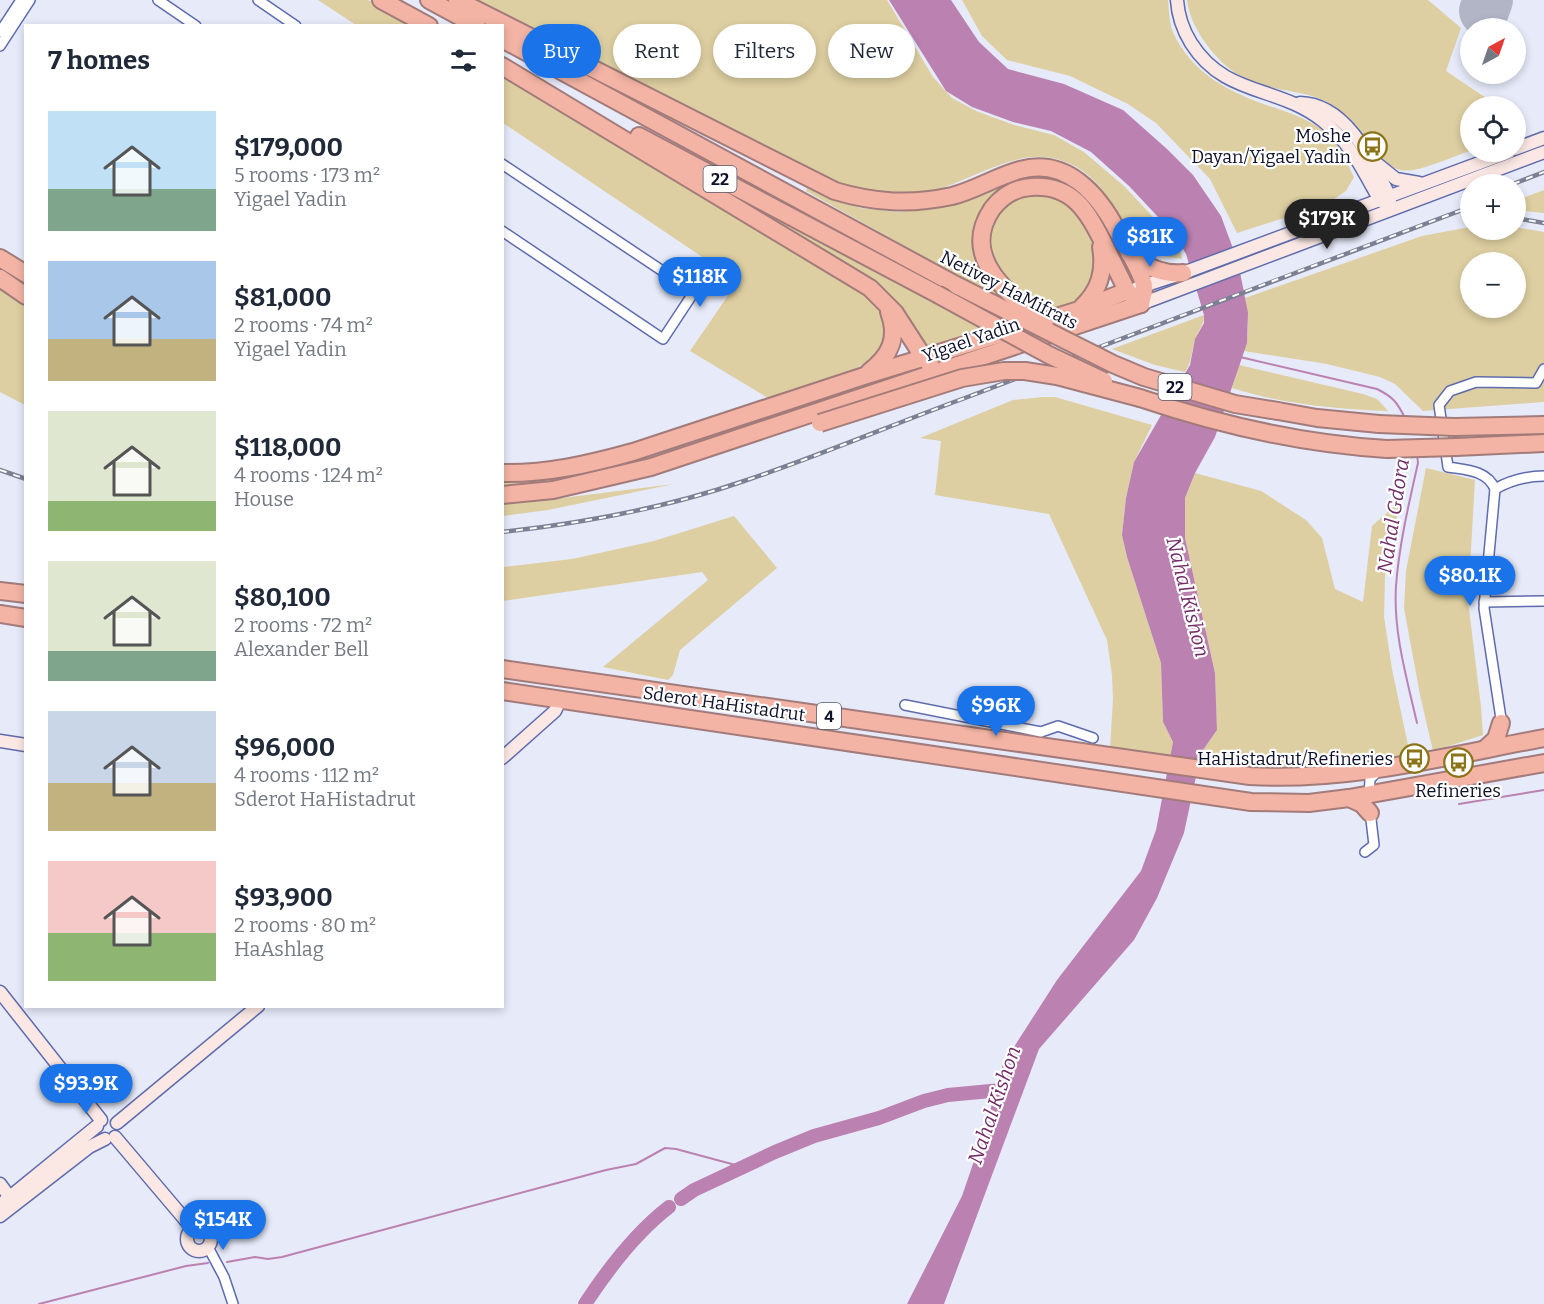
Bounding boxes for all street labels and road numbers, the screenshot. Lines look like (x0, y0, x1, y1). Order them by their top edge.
road number: 22 (704, 166, 736, 192)
street label: Netivey HaMifrats (937, 246, 1081, 334)
street label: Yigael Yadin (919, 313, 1023, 367)
road number: 22 (1158, 374, 1192, 400)
street label: Sderot HaHistadrut (641, 682, 807, 726)
road number: 4 (817, 703, 841, 729)

